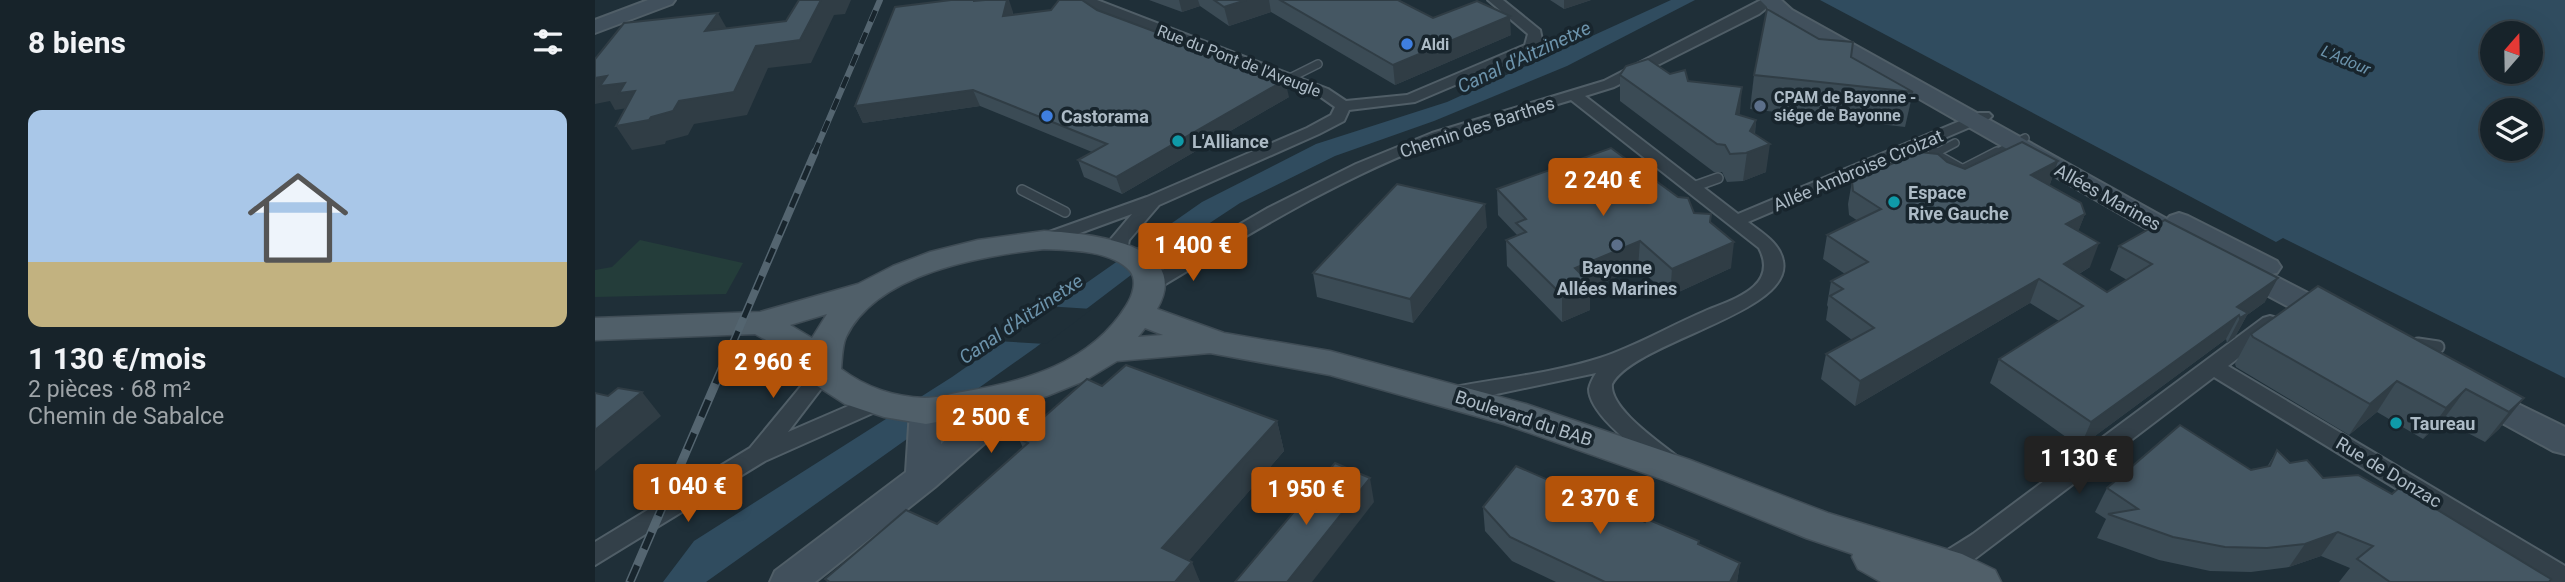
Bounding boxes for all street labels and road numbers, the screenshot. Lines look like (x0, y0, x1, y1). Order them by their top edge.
street label: Rue du Pont de l'Aveugle (1155, 21, 1323, 101)
street label: Chemin des Barthes (1397, 92, 1557, 162)
street label: Allée Ambroise Croizat (1770, 125, 1946, 215)
street label: Allées Marines (2051, 159, 2165, 235)
street label: Boulevard du BAB (1453, 386, 1595, 450)
street label: Rue de Donzac (2332, 432, 2446, 512)

